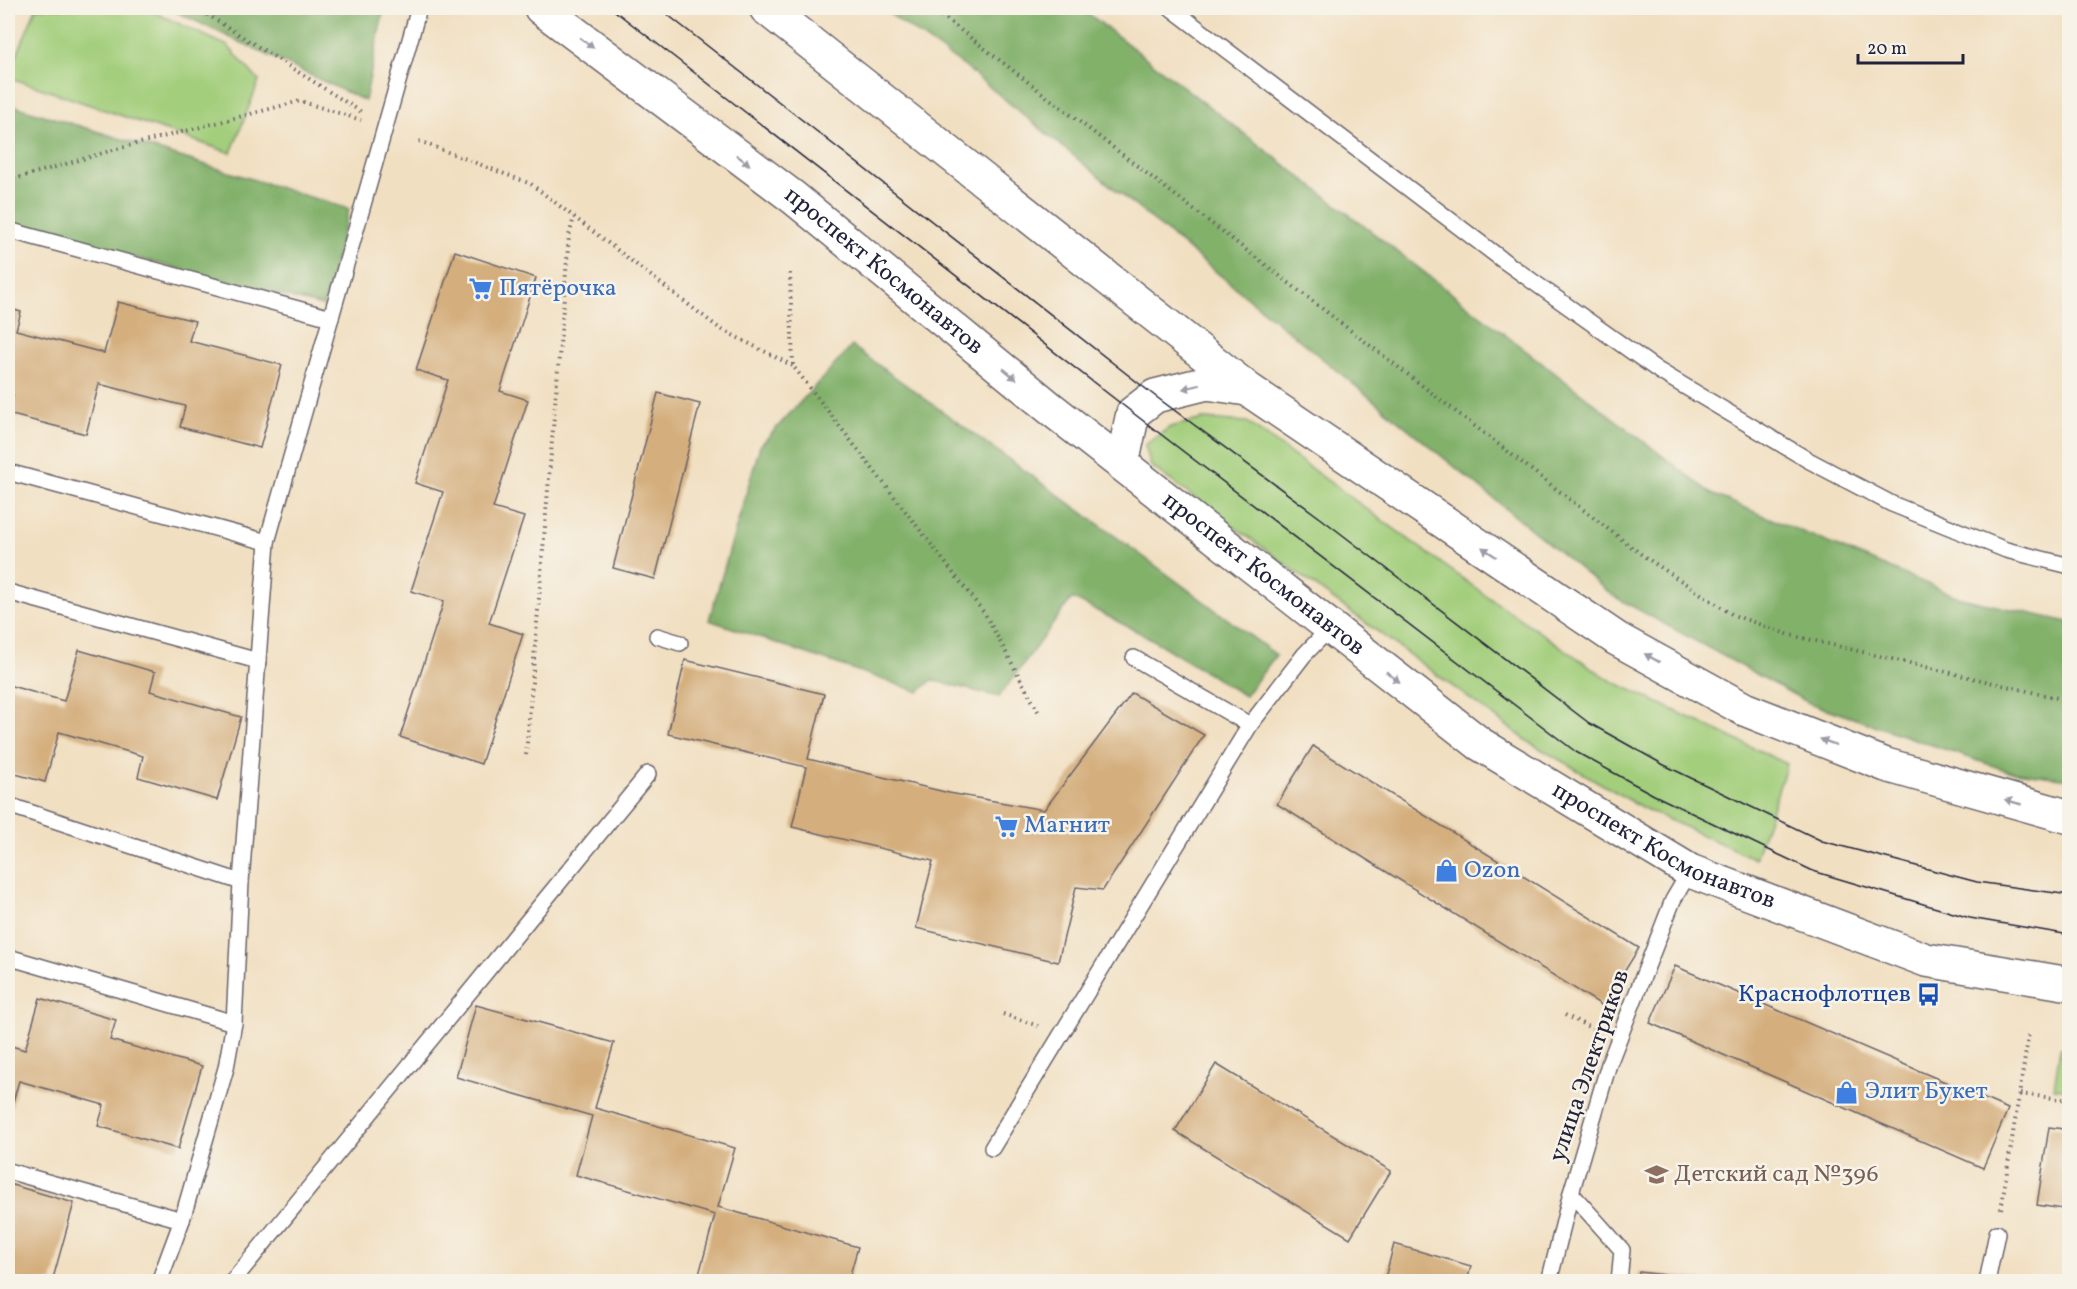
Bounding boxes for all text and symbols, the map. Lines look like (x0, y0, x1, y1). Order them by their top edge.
scale bar (1858, 27, 1963, 65)
one-way arrow (579, 37, 595, 49)
text: 20 m (1867, 37, 1907, 62)
one-way arrow (735, 154, 751, 166)
street label: проспект Космонавтов (777, 179, 991, 363)
place label: Пятёрочка (499, 272, 617, 306)
supermarket icon: Пятёрочка (468, 276, 494, 302)
one-way arrow (1002, 368, 1017, 380)
one-way arrow (1182, 382, 1201, 392)
street label: проспект Космонавтов (1154, 484, 1372, 665)
one-way arrow (1481, 546, 1497, 558)
one-way arrow (1643, 653, 1660, 663)
one-way arrow (1386, 671, 1401, 683)
one-way arrow (1819, 737, 1837, 746)
street label: проспект Космонавтов (1545, 774, 1780, 919)
one-way arrow (2004, 796, 2022, 806)
place label: Магнит (1024, 809, 1110, 843)
supermarket icon: Магнит (993, 813, 1019, 839)
place label: Ozon (1464, 854, 1521, 888)
shop icon: Ozon (1433, 858, 1459, 884)
street label: улица Электриков (1541, 965, 1639, 1167)
place label: Краснофлотцев (1738, 978, 1911, 1012)
bus stop icon: Краснофлотцев (1916, 982, 1942, 1008)
place label: Элит Букет (1865, 1075, 1988, 1109)
shop icon: Элит Букет (1834, 1079, 1860, 1105)
place label: Детский сад №396 (1674, 1158, 1879, 1192)
school or university icon: Детский сад №396 (1643, 1162, 1669, 1188)

